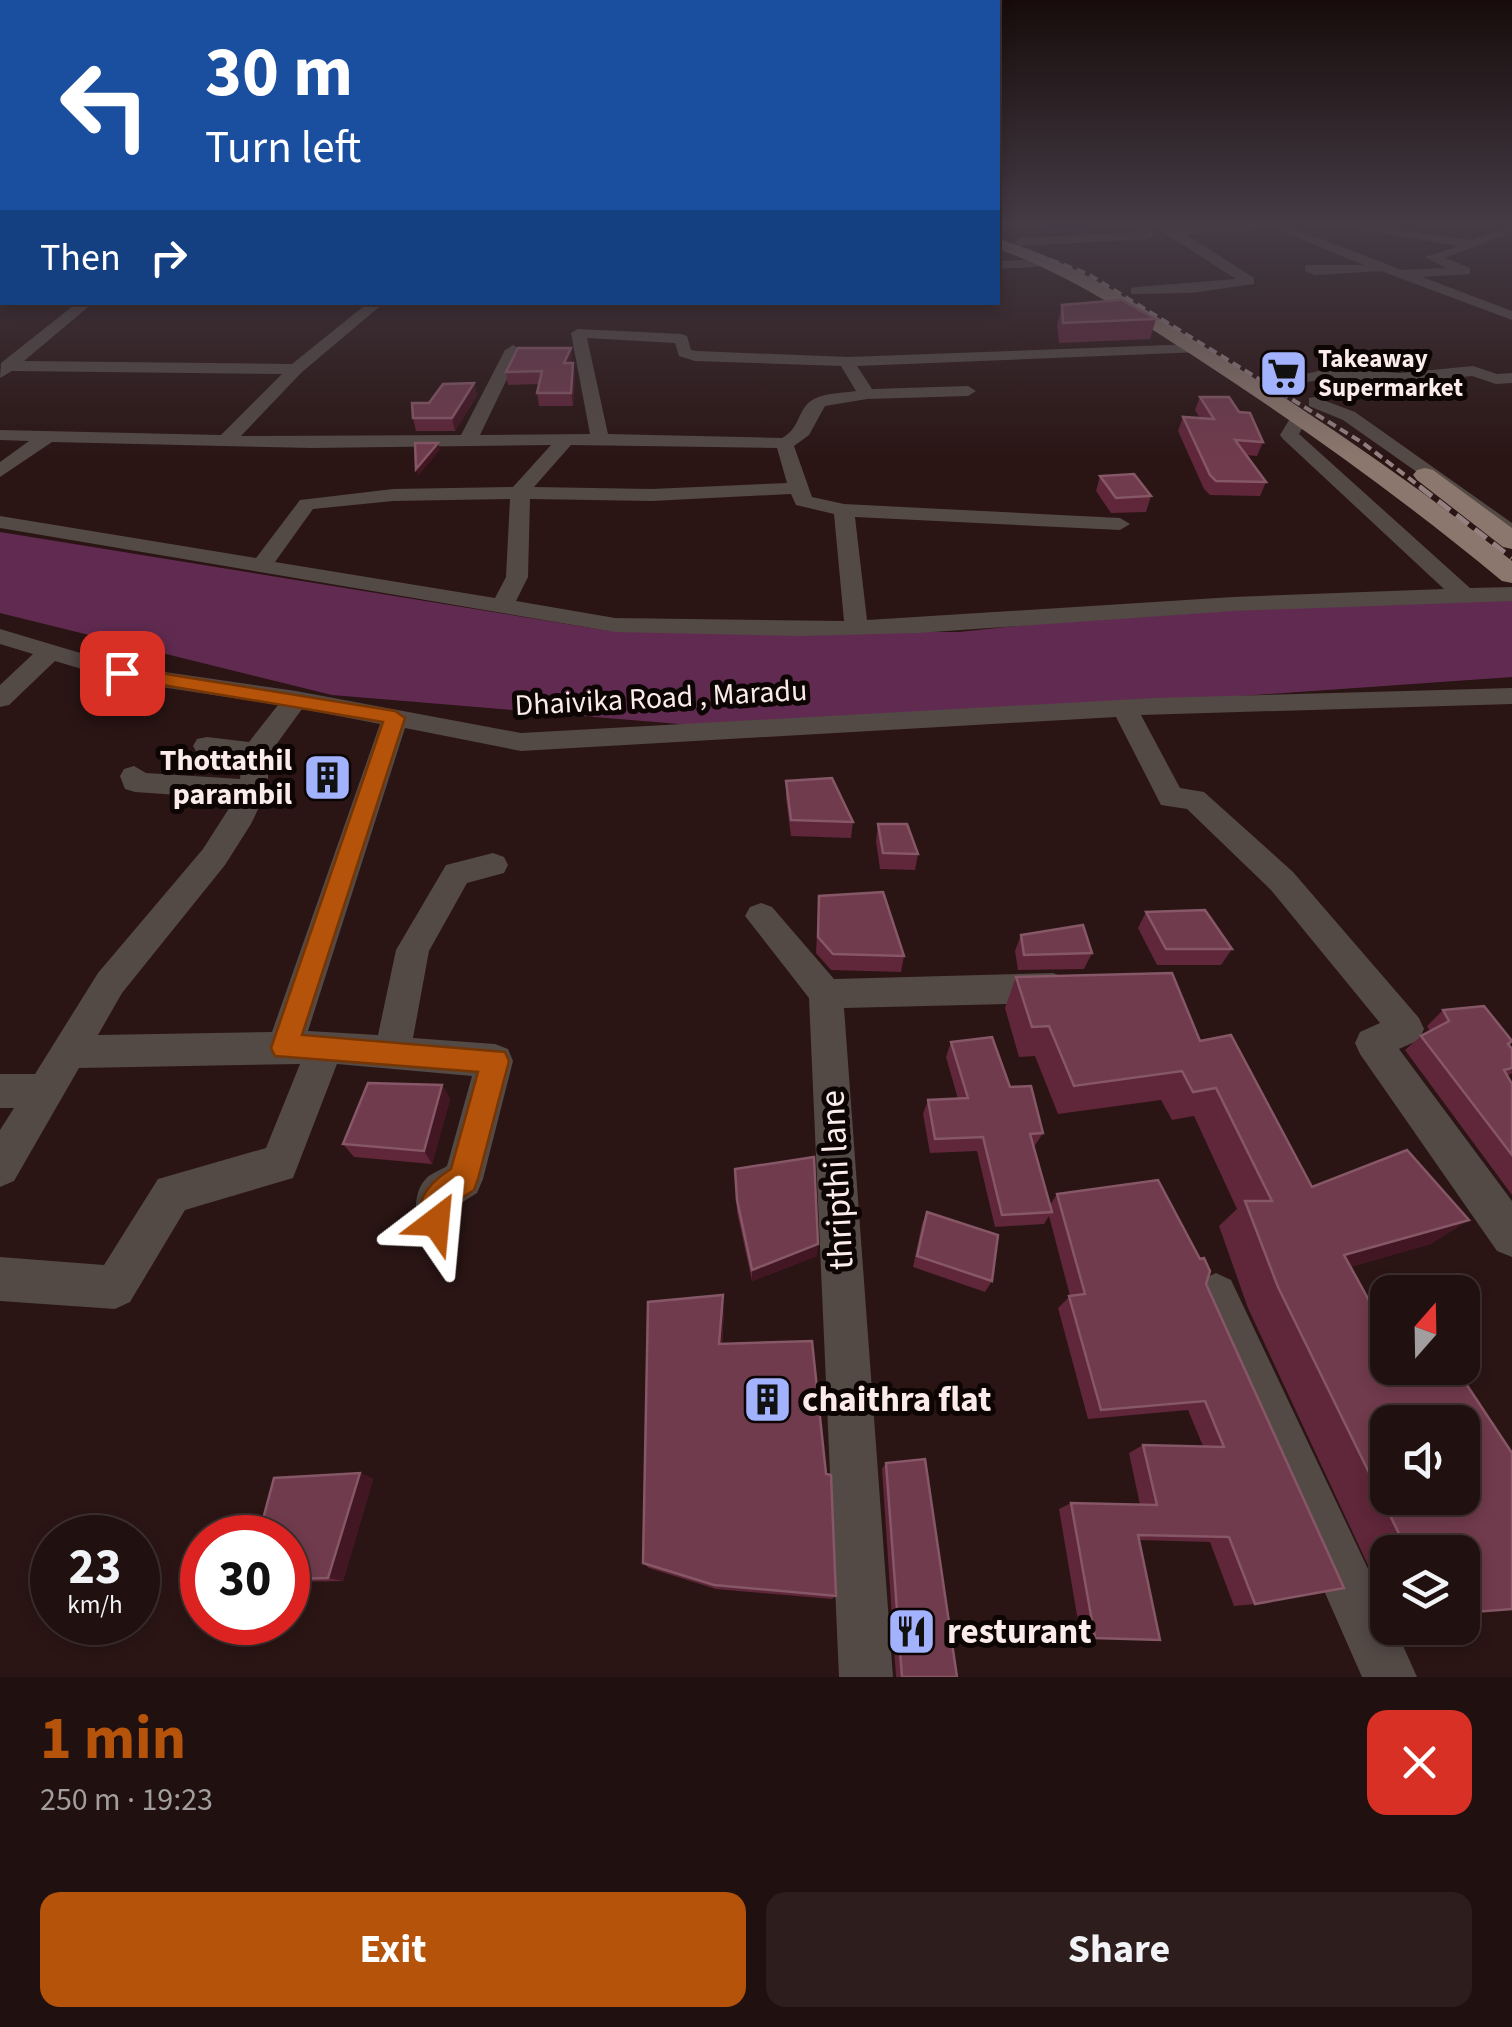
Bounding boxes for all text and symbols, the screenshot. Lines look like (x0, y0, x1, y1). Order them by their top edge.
text: 30 m (205, 23, 353, 123)
icon: left (40, 40, 170, 170)
text: Turn left (205, 116, 361, 180)
icon: right (141, 230, 196, 285)
text: Then (40, 231, 121, 285)
place label: Takeaway Supermarket (1318, 341, 1464, 406)
supermarket icon: Takeaway Supermarket (1257, 347, 1309, 399)
pin (80, 631, 165, 716)
icon: arrive (95, 646, 150, 701)
street label: Dhaivika Road , Maradu (514, 669, 808, 727)
place label: Thottathil parambil (160, 739, 292, 816)
building icon: Thottathil parambil (301, 751, 353, 803)
street label: thripthi lane (807, 1089, 867, 1271)
position arrow (384, 1170, 488, 1274)
north arrow (1370, 1275, 1480, 1385)
map controls (1370, 1275, 1480, 1645)
building icon: chaithra flat (741, 1374, 793, 1426)
place label: chaithra flat (802, 1375, 991, 1425)
button: sound (1370, 1405, 1480, 1515)
speed limit sign: 30 (180, 1515, 310, 1645)
text: 23 (69, 1532, 121, 1603)
button: layers (1370, 1535, 1480, 1645)
text: km/h (67, 1587, 123, 1623)
restaurant icon: resturant (886, 1606, 938, 1658)
place label: resturant (947, 1607, 1092, 1657)
text: 1 min (40, 1697, 186, 1782)
button: close (1367, 1710, 1472, 1815)
text: 250 m · 19:23 (40, 1777, 213, 1823)
button: Exit (40, 1892, 746, 2007)
button: Share (766, 1892, 1472, 2007)

